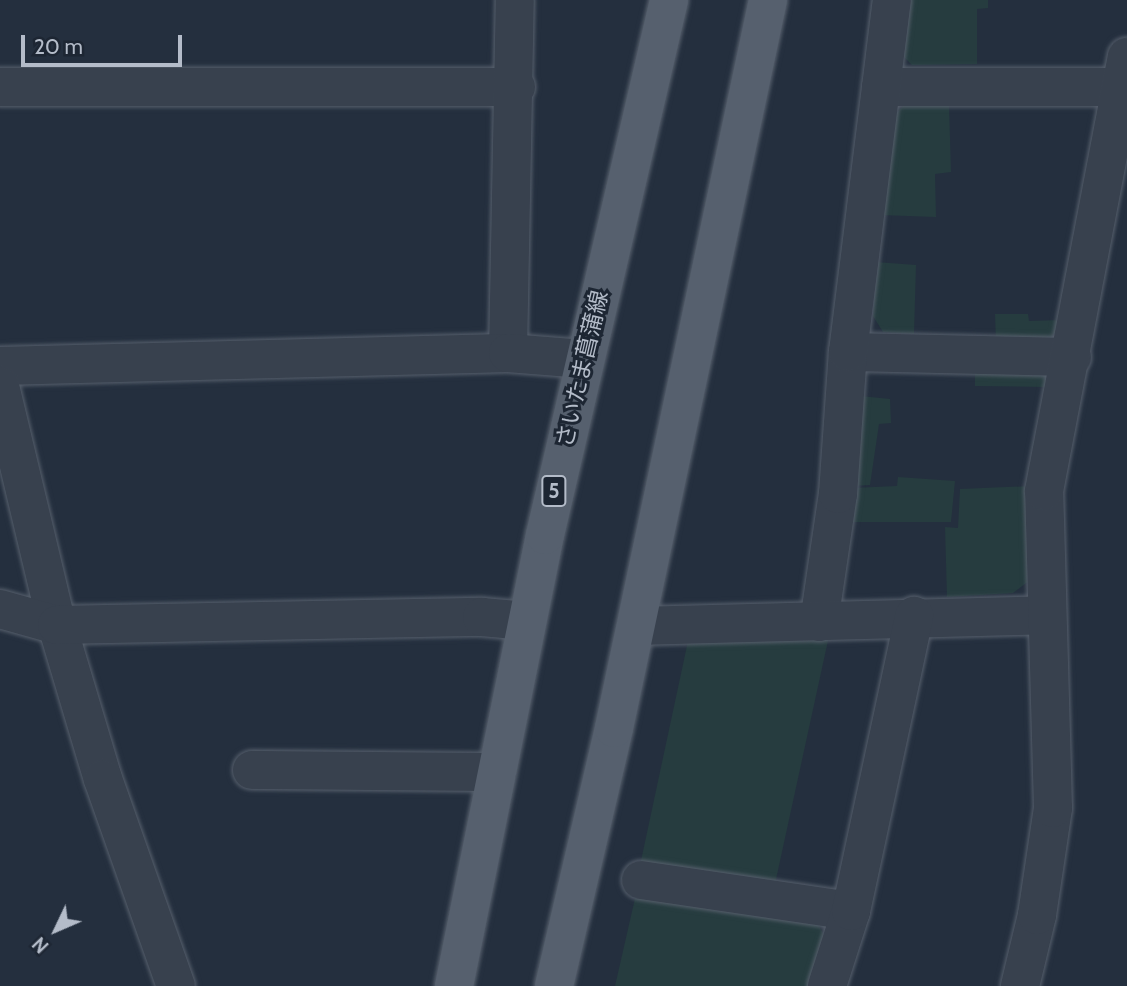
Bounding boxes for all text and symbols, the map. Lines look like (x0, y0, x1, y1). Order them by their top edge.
scale bar (24, 21, 186, 65)
text: 20 m (34, 34, 83, 59)
street label: さいたま菖蒲線 (550, 287, 614, 451)
road number: 5 (540, 474, 568, 508)
north arrow (21, 895, 91, 965)
text: N (28, 932, 53, 958)

